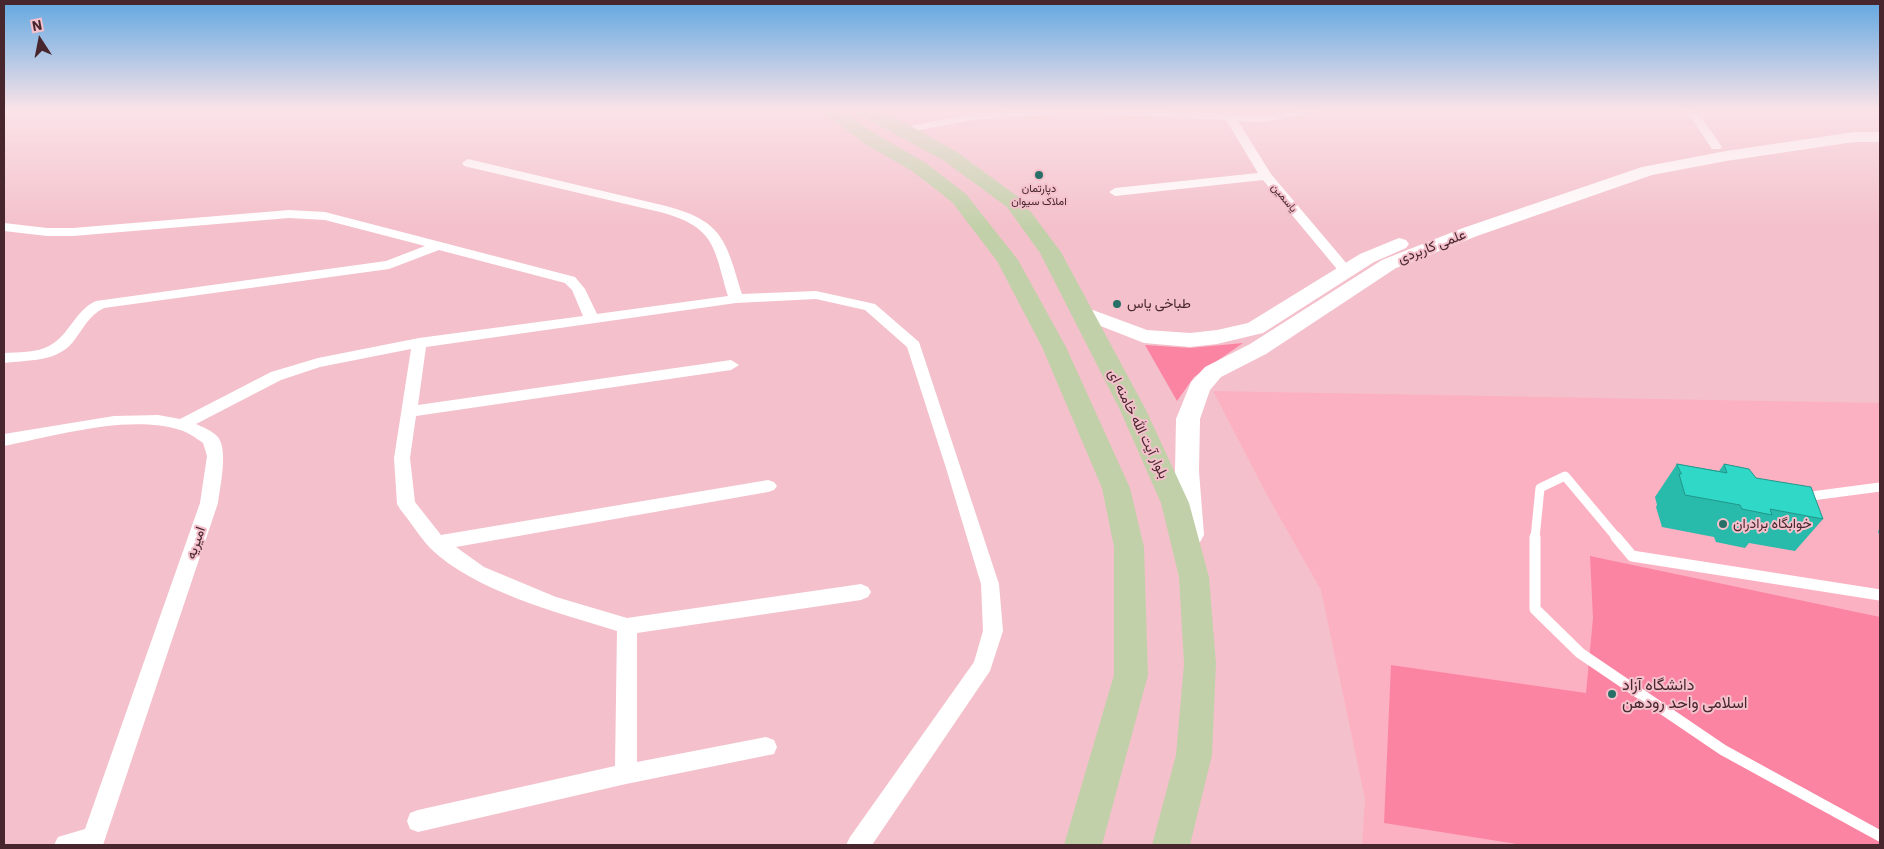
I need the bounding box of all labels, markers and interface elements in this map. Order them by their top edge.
north arrow [15,15,65,65]
text: N [30,15,44,35]
marker: دپارتمان املاک سیوان [1033,169,1045,181]
street label: یاسمین [1268,181,1300,215]
place label: دپارتمان املاک سیوان [1011,182,1067,208]
street label: علمی کاربردی [1396,226,1468,268]
place label: طباخی یاس [1127,296,1191,312]
marker: طباخی یاس [1111,298,1123,310]
street label: بلوار آیت الله خامنه ای [1104,366,1172,482]
place label: خوابگاه برادران [1733,516,1812,532]
marker: خوابگاه برادران [1717,518,1729,530]
street label: امیریه [183,525,209,561]
place label: دانشگاه آزاد اسلامی واحد رودهن [1622,675,1747,713]
marker: دانشگاه آزاد اسلامی واحد رودهن [1606,688,1618,700]

